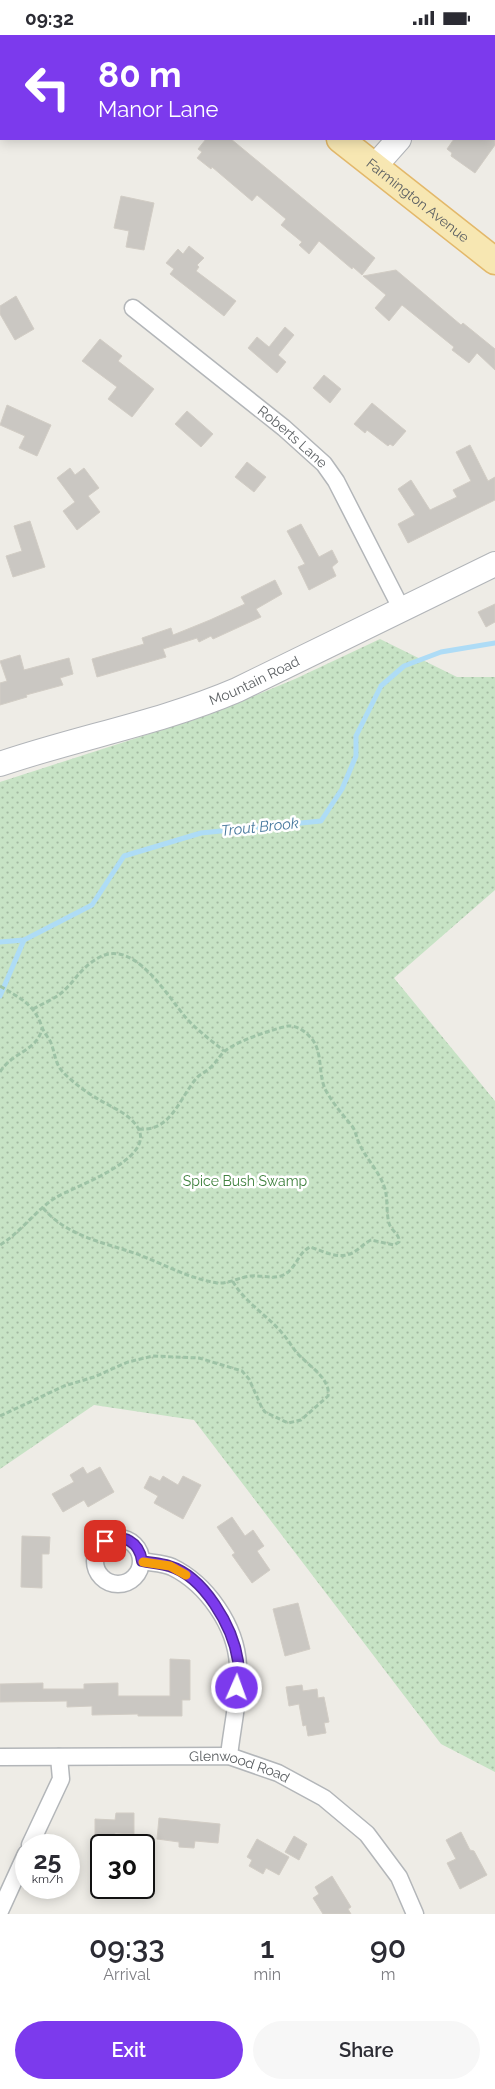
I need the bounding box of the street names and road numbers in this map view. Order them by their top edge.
street label: Farmington Avenue [363,155,472,246]
street label: Roberts Lane [255,402,330,471]
street label: Mountain Road [207,653,302,708]
street label: Glenwood Road [189,1748,292,1786]

